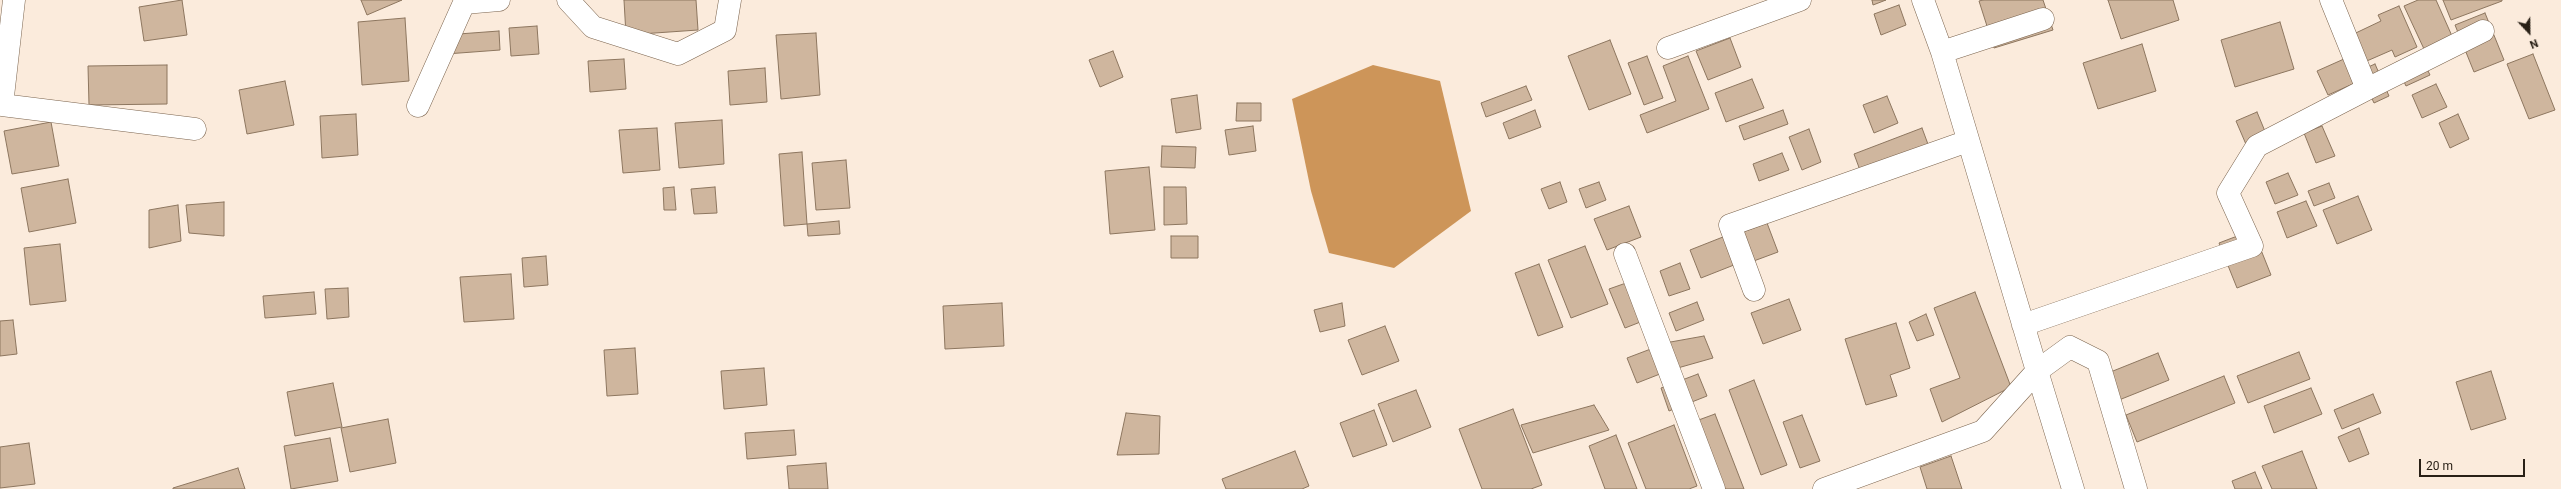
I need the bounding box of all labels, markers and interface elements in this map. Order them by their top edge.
north arrow [2509,12,2549,52]
text: N [2528,36,2540,51]
scale bar [2421,451,2527,477]
text: 20 m [2426,459,2453,473]

